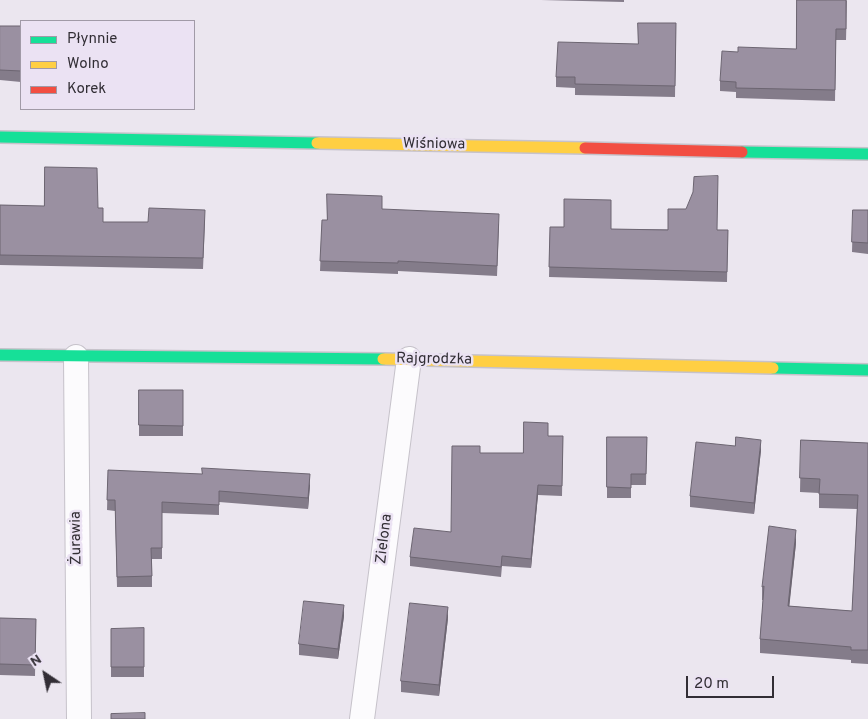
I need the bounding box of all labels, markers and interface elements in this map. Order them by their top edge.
legend [20,20,195,110]
text: Płynnie [67,30,117,49]
text: Wolno [67,55,109,74]
text: Korek [67,80,106,99]
street label: Wiśniowa [403,135,465,155]
street label: Rajgrodzka [396,350,472,370]
street label: Żurawia [68,511,86,565]
street label: Zielona [373,513,397,565]
north arrow [20,649,70,699]
text: N [27,651,45,671]
scale bar [688,666,776,698]
text: 20 m [694,675,729,694]

